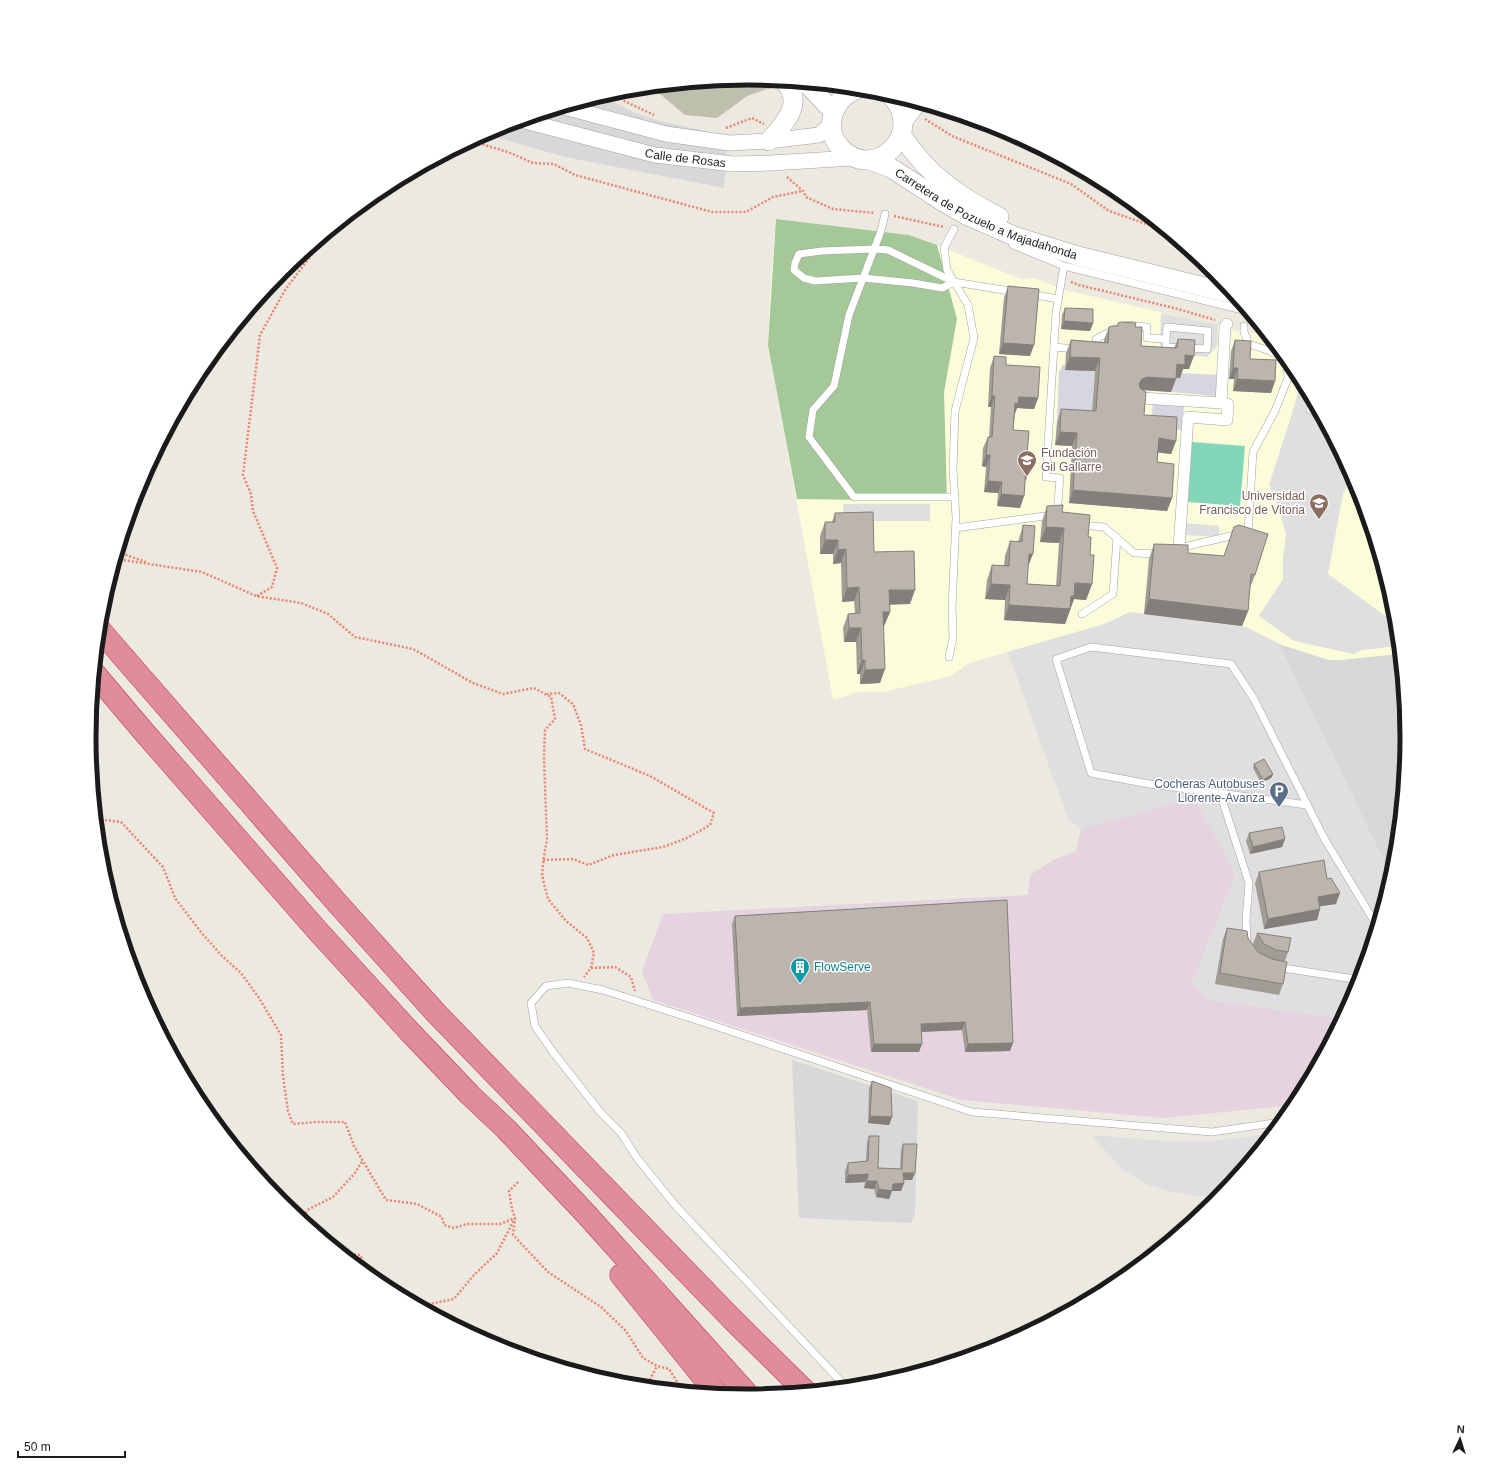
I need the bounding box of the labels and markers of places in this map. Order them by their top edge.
place label: Fundación Gil Gallarre [1041,446,1102,474]
school or university icon: Fundación Gil Gallarre [1016,449,1038,477]
place label: Universidad Francisco de Vitoria [1199,489,1305,517]
school or university icon: Universidad Francisco de Vitoria [1308,492,1330,520]
place label: Cocheras Autobuses Llorente-Avanza [1154,777,1265,805]
parking icon: Cocheras Autobuses Llorente-Avanza [1268,780,1290,808]
building icon: FlowServe [789,956,811,984]
place label: FlowServe [814,960,871,974]

